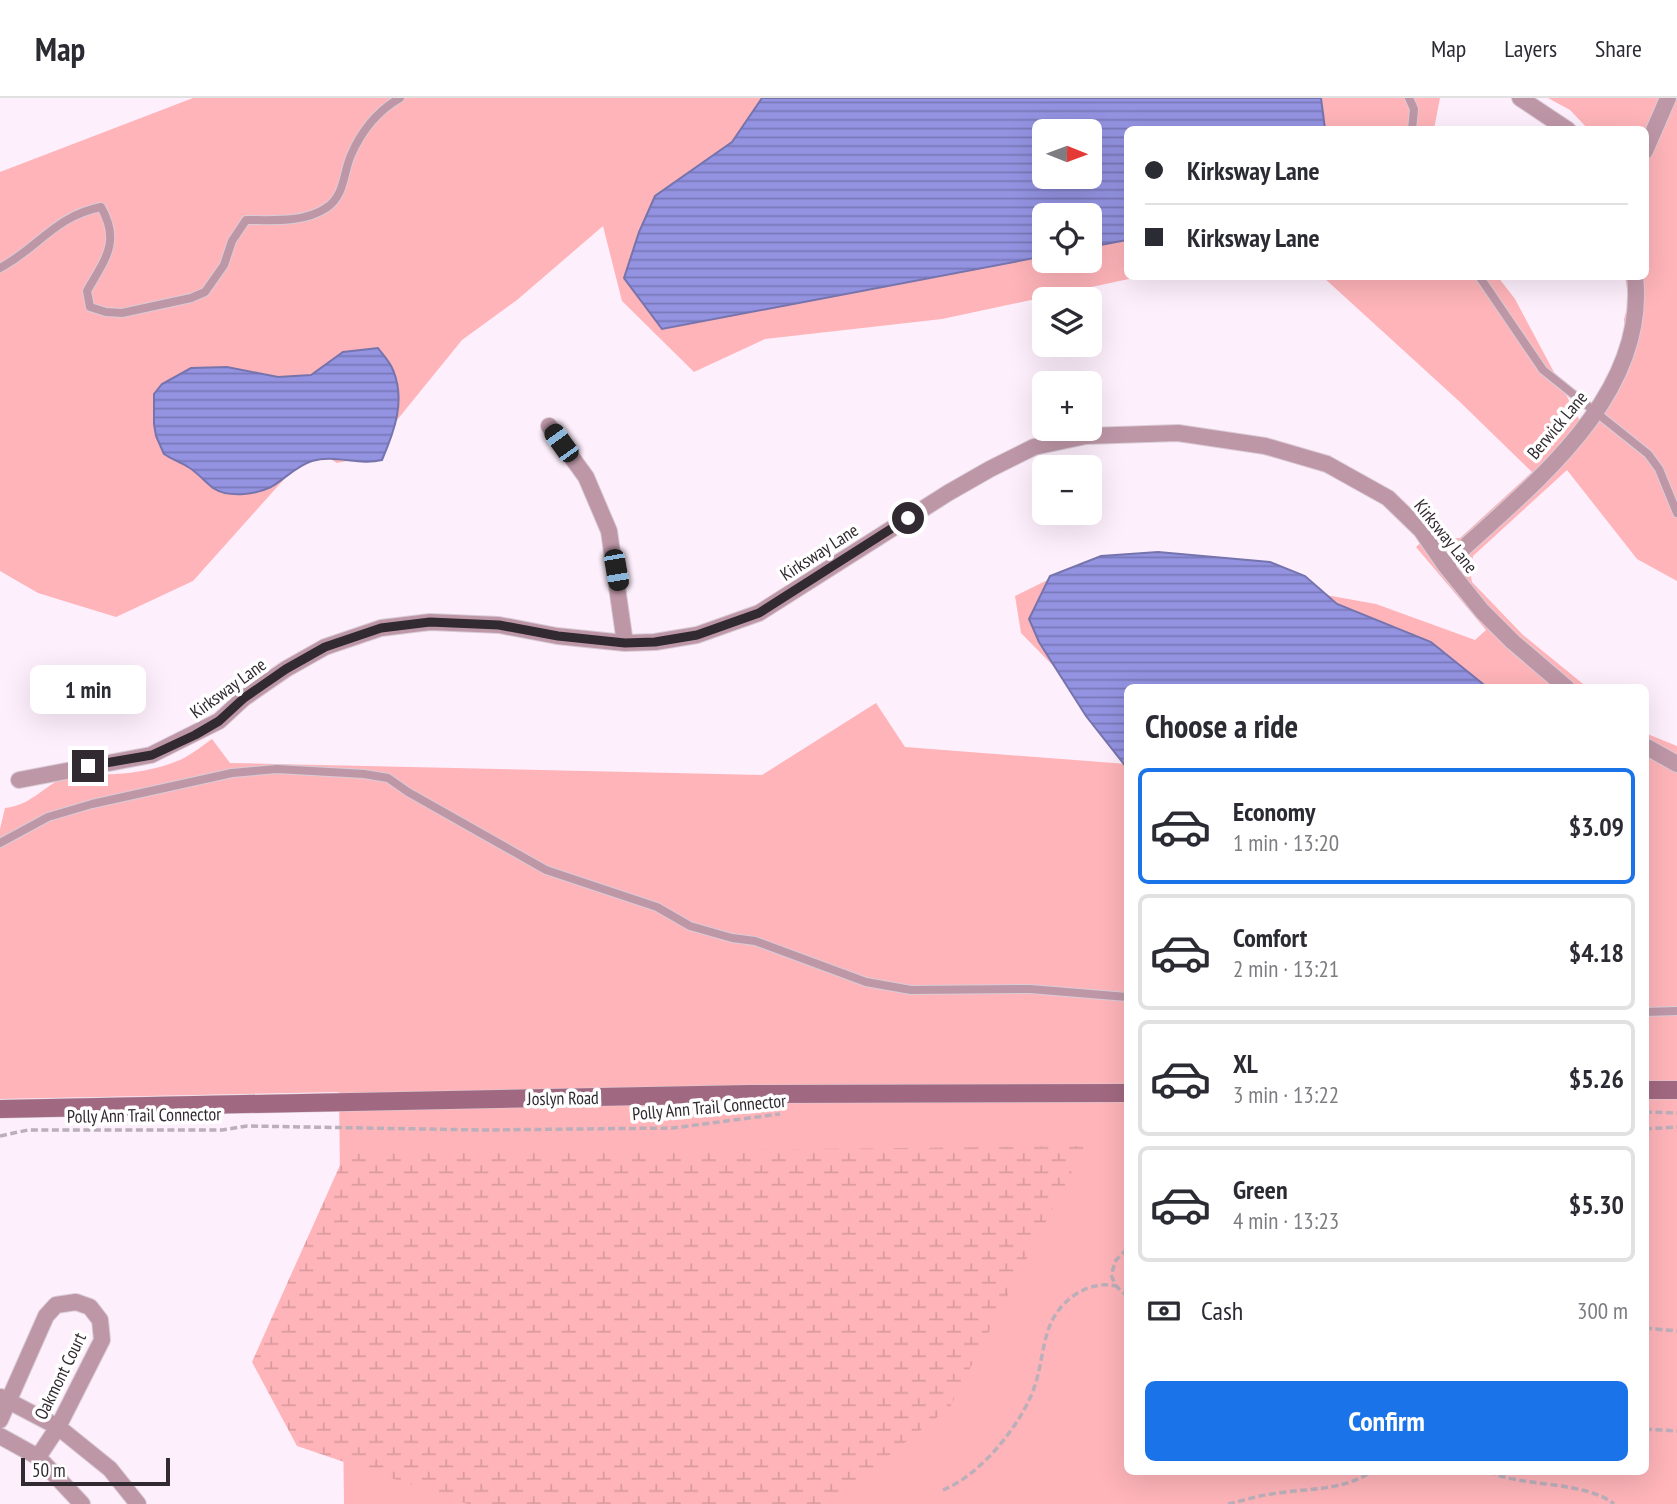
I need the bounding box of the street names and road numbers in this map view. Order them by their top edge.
street label: Berwick Lane [1522,386,1592,464]
street label: Kirksway Lane [1409,494,1483,578]
street label: Kirksway Lane [776,518,862,586]
street label: Kirksway Lane [185,653,271,723]
street label: Joslyn Road [526,1086,599,1110]
street label: Polly Ann Trail Connector [631,1089,787,1125]
street label: Polly Ann Trail Connector [67,1102,221,1128]
street label: Oakmont Court [29,1329,91,1423]

